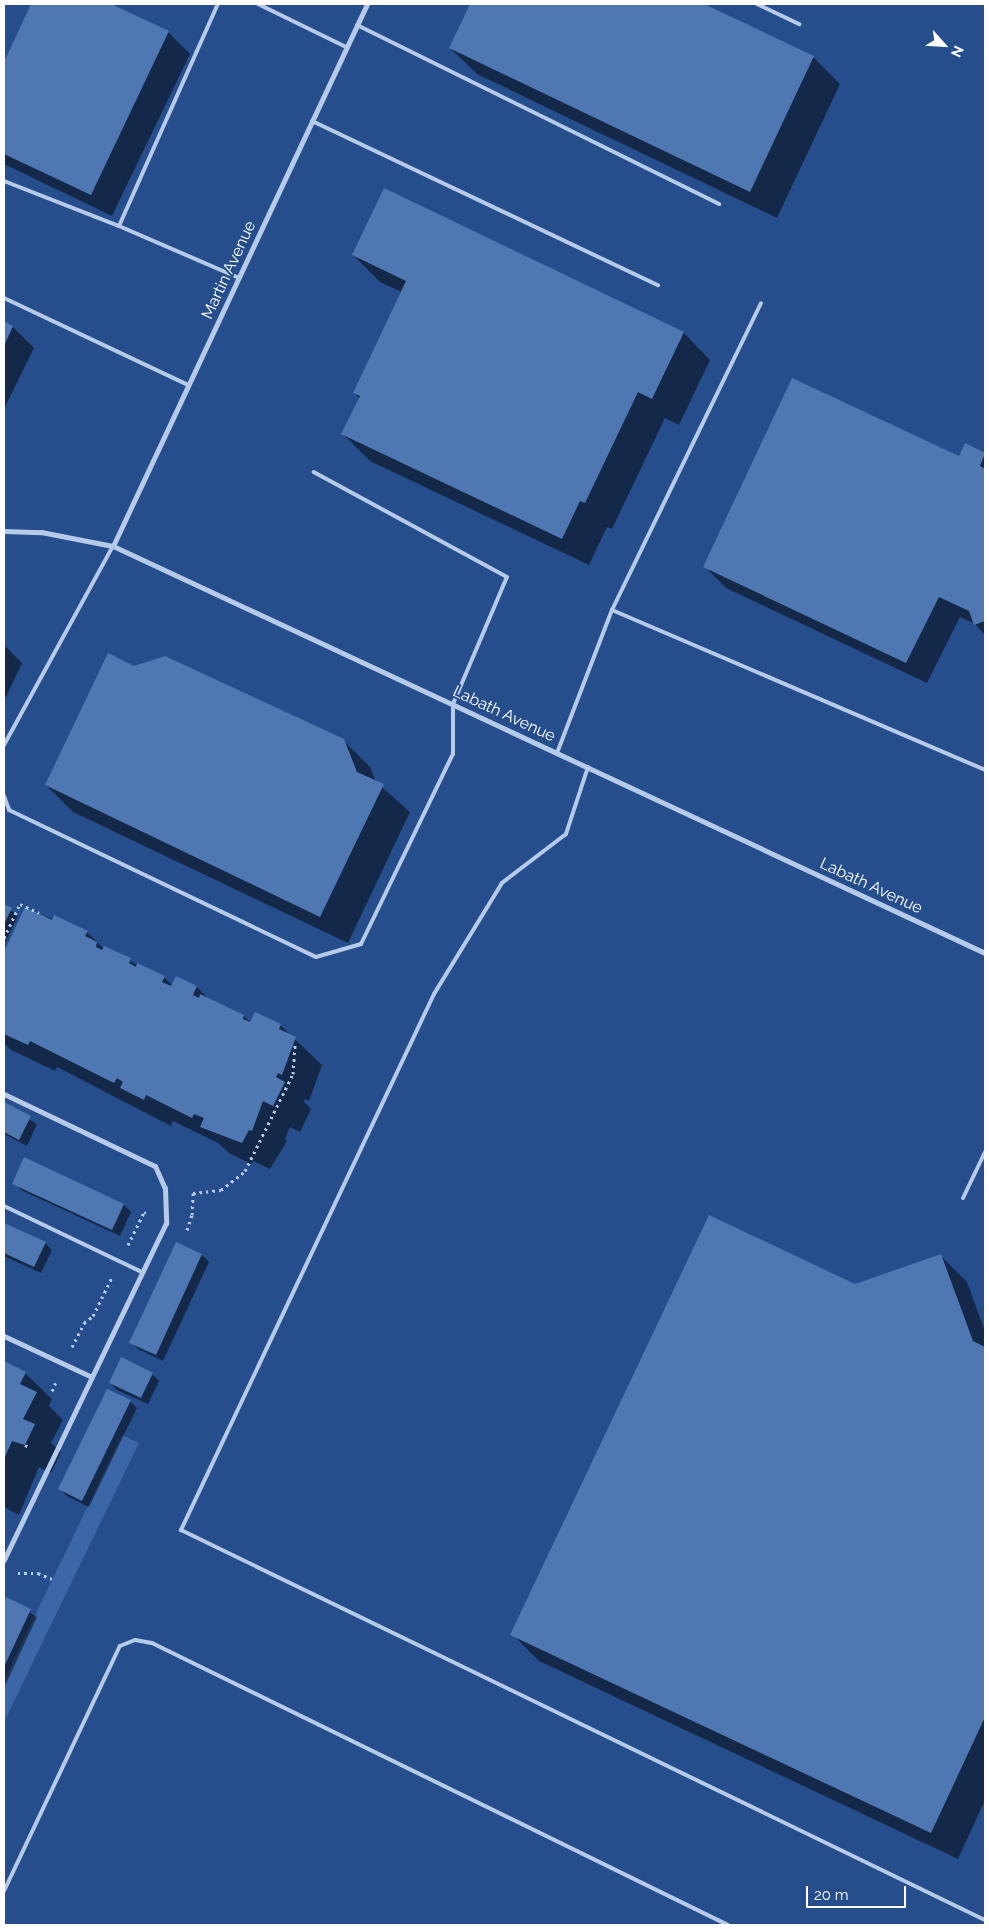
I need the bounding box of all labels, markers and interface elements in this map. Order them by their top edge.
north arrow [919,20,969,70]
text: N [948,43,967,60]
street label: Martin Avenue [198,218,260,322]
street label: Labath Avenue [449,682,559,746]
street label: Labath Avenue [816,854,926,918]
scale bar [809,1876,909,1908]
text: 20 m [814,1886,849,1904]

